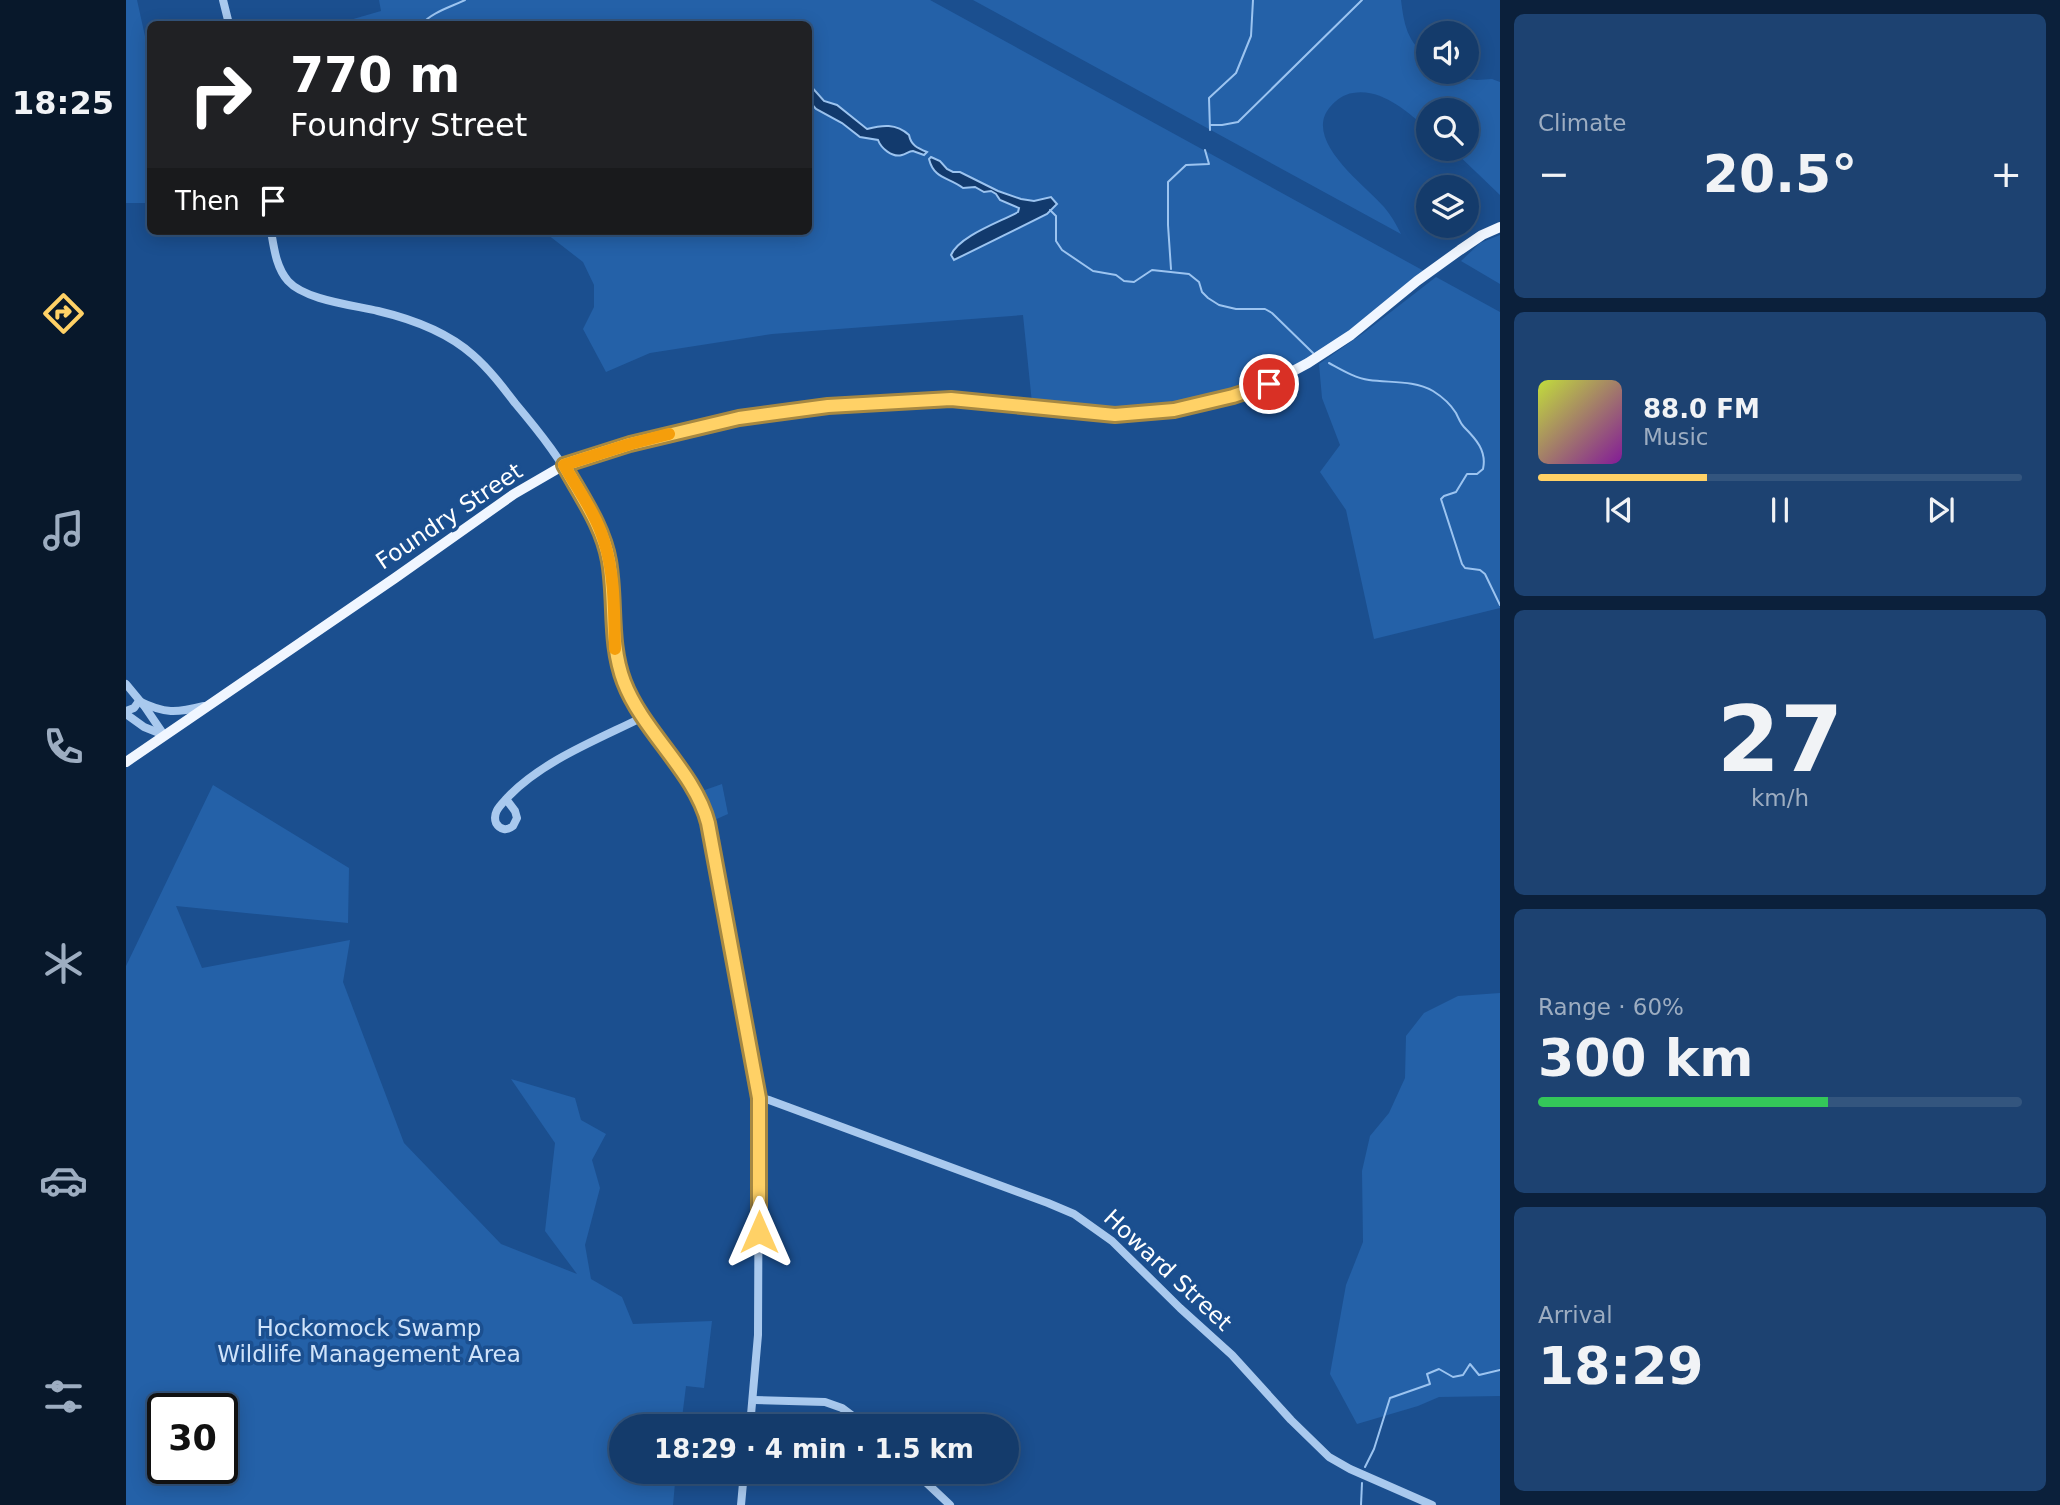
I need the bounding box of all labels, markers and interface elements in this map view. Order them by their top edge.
map controls [1416,21,1479,238]
button: sound [1416,21,1479,84]
text: 770 m [290,47,460,104]
icon: right [175,49,266,140]
text: 18:25 [12,84,114,122]
button: search [1416,98,1479,161]
text: Foundry Street [290,106,527,144]
text: Climate [1538,110,1627,136]
text: 20.5° [1703,144,1857,204]
text: − [1538,152,1570,196]
text: + [1990,152,2022,196]
button: layers [1416,175,1479,238]
icon: arrive [254,182,292,220]
text: Then [175,186,240,216]
icon: directions [39,289,88,338]
pin [1239,354,1299,414]
icon: arrive [1250,365,1288,403]
text: 88.0 FM [1643,394,1760,424]
text: Music [1643,424,1708,450]
street label: Foundry Street [371,458,527,574]
icon: previous [1600,491,1638,529]
icon: pause [1761,491,1799,529]
icon: next [1922,491,1960,529]
icon: music [39,506,88,555]
text: 27 [1717,687,1843,792]
icon: phone [39,722,88,771]
text: km/h [1751,785,1809,811]
icon: climate [39,939,88,988]
text: Range · 60% [1538,994,1684,1020]
text: 300 km [1538,1028,1753,1088]
icon: car [39,1156,88,1205]
position arrow [722,1195,796,1269]
street label: Howard Street [1099,1204,1237,1336]
text: Arrival [1538,1302,1613,1328]
park label: Hockomock Swamp Wildlife Management Area [217,1315,521,1367]
text: 18:29 [1538,1336,1704,1396]
icon: filters [39,1372,88,1421]
speed limit sign: 30 [147,1393,238,1484]
text: 18:29 · 4 min · 1.5 km [654,1434,974,1464]

